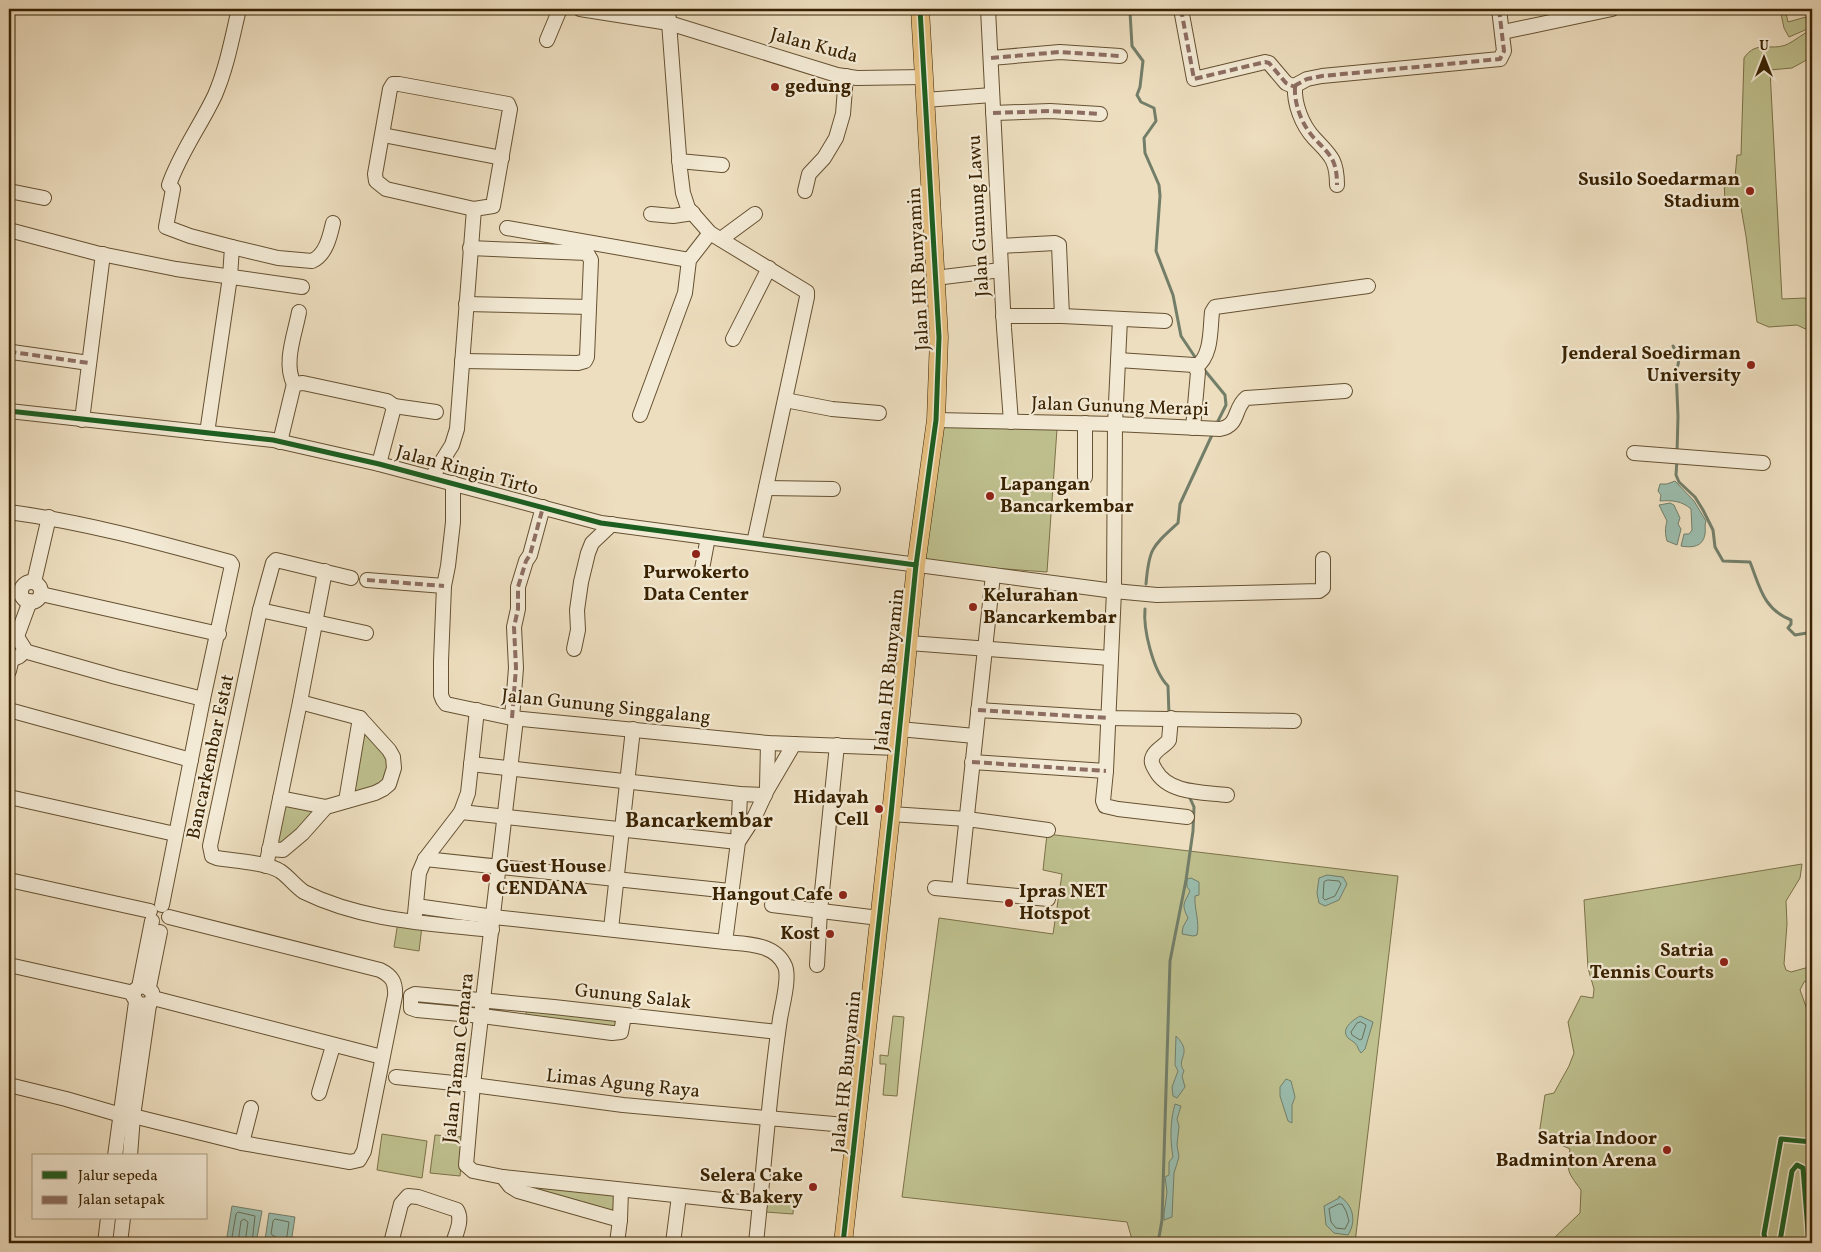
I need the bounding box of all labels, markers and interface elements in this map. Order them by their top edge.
street label: Jalan Kuda [767,22,861,70]
north arrow [1738,32,1788,82]
text: U [1759,37,1769,56]
place label: gedung [785,74,851,100]
marker: gedung [769,81,781,93]
street label: Jalan Gunung Lawu [962,134,996,298]
place label: Susilo Soedarman Stadium [1578,167,1740,215]
marker: Susilo Soedarman Stadium [1744,185,1756,197]
street label: Jalan HR Bunyamin [902,187,936,351]
place label: Jenderal Soedirman University [1561,341,1741,389]
marker: Jenderal Soedirman University [1745,359,1757,371]
street label: Jalan Gunung Merapi [1031,391,1210,423]
street label: Jalan Ringin Tirto [393,439,541,503]
place label: Lapangan Bancarkembar [1000,472,1134,520]
marker: Lapangan Bancarkembar [984,490,996,502]
marker: Purwokerto Data Center [690,548,702,560]
place label: Purwokerto Data Center [643,560,749,608]
place label: Kelurahan Bancarkembar [983,583,1117,631]
street label: Jalan HR Bunyamin [869,587,911,753]
marker: Kelurahan Bancarkembar [967,601,979,613]
street label: Bancarkembar Estat [181,672,241,842]
street label: Jalan Gunung Singgalang [500,683,712,731]
place label: Hidayah Cell [793,785,869,833]
marker: Hidayah Cell [873,803,885,815]
district label: Bancarkembar [625,807,773,836]
place label: Guest House CENDANA [496,854,606,902]
marker: Guest House CENDANA [480,872,492,884]
place label: Ipras NET Hotspot [1019,879,1108,927]
place label: Hangout Cafe [712,882,833,908]
marker: Hangout Cafe [837,889,849,901]
marker: Ipras NET Hotspot [1003,897,1015,909]
place label: Kost [780,921,820,947]
marker: Kost [824,928,836,940]
place label: Satria Tennis Courts [1590,938,1714,986]
marker: Satria Tennis Courts [1718,956,1730,968]
street label: Jalan Taman Cemara [437,971,481,1145]
street label: Gunung Salak [573,978,693,1016]
street label: Jalan HR Bunyamin [826,989,868,1155]
street label: Limas Agung Raya [545,1063,701,1105]
place label: Satria Indoor Badminton Arena [1496,1126,1657,1174]
marker: Satria Indoor Badminton Arena [1661,1144,1673,1156]
legend [32,1154,208,1220]
place label: Selera Cake & Bakery [700,1163,803,1211]
text: Jalur sepeda [78,1166,158,1187]
marker: Selera Cake & Bakery [807,1181,819,1193]
text: Jalan setapak [78,1190,165,1211]

